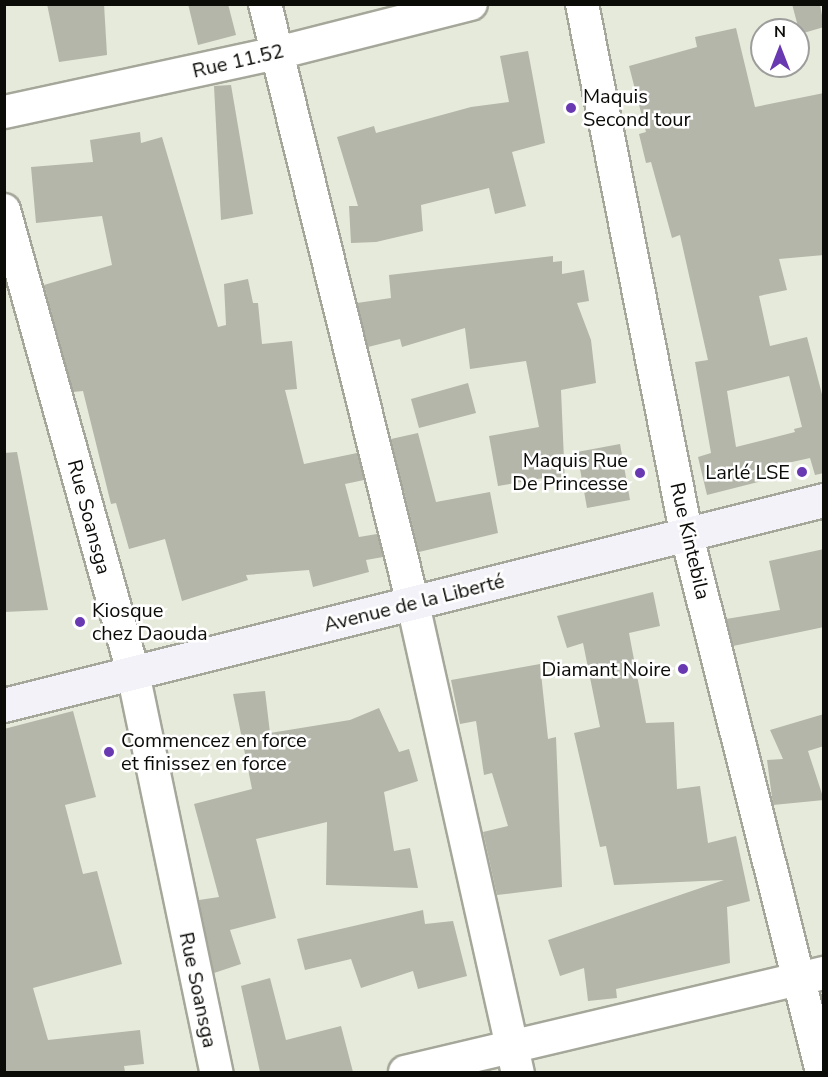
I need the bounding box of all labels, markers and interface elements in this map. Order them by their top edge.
north arrow [750,18,810,78]
text: N [774,21,786,43]
street label: Rue 11.52 [190,39,286,83]
place label: Maquis Second tour [583,84,691,131]
marker: Maquis Second tour [564,101,578,115]
place label: Maquis Rue De Princesse [512,449,628,496]
street label: Rue Soansga [62,457,116,577]
place label: Larlé LSE [705,460,790,484]
marker: Larlé LSE [795,465,809,479]
marker: Maquis Rue De Princesse [633,466,647,480]
street label: Rue Kintebila [665,480,715,602]
street label: Avenue de la Liberté [321,569,507,637]
place label: Kiosque chez Daouda [92,598,208,645]
marker: Kiosque chez Daouda [73,615,87,629]
place label: Diamant Noire [541,657,671,681]
marker: Diamant Noire [676,662,690,676]
place label: Commencez en force et finissez en force [121,728,307,775]
marker: Commencez en force et finissez en force [102,745,116,759]
street label: Rue Soansga [174,930,222,1050]

